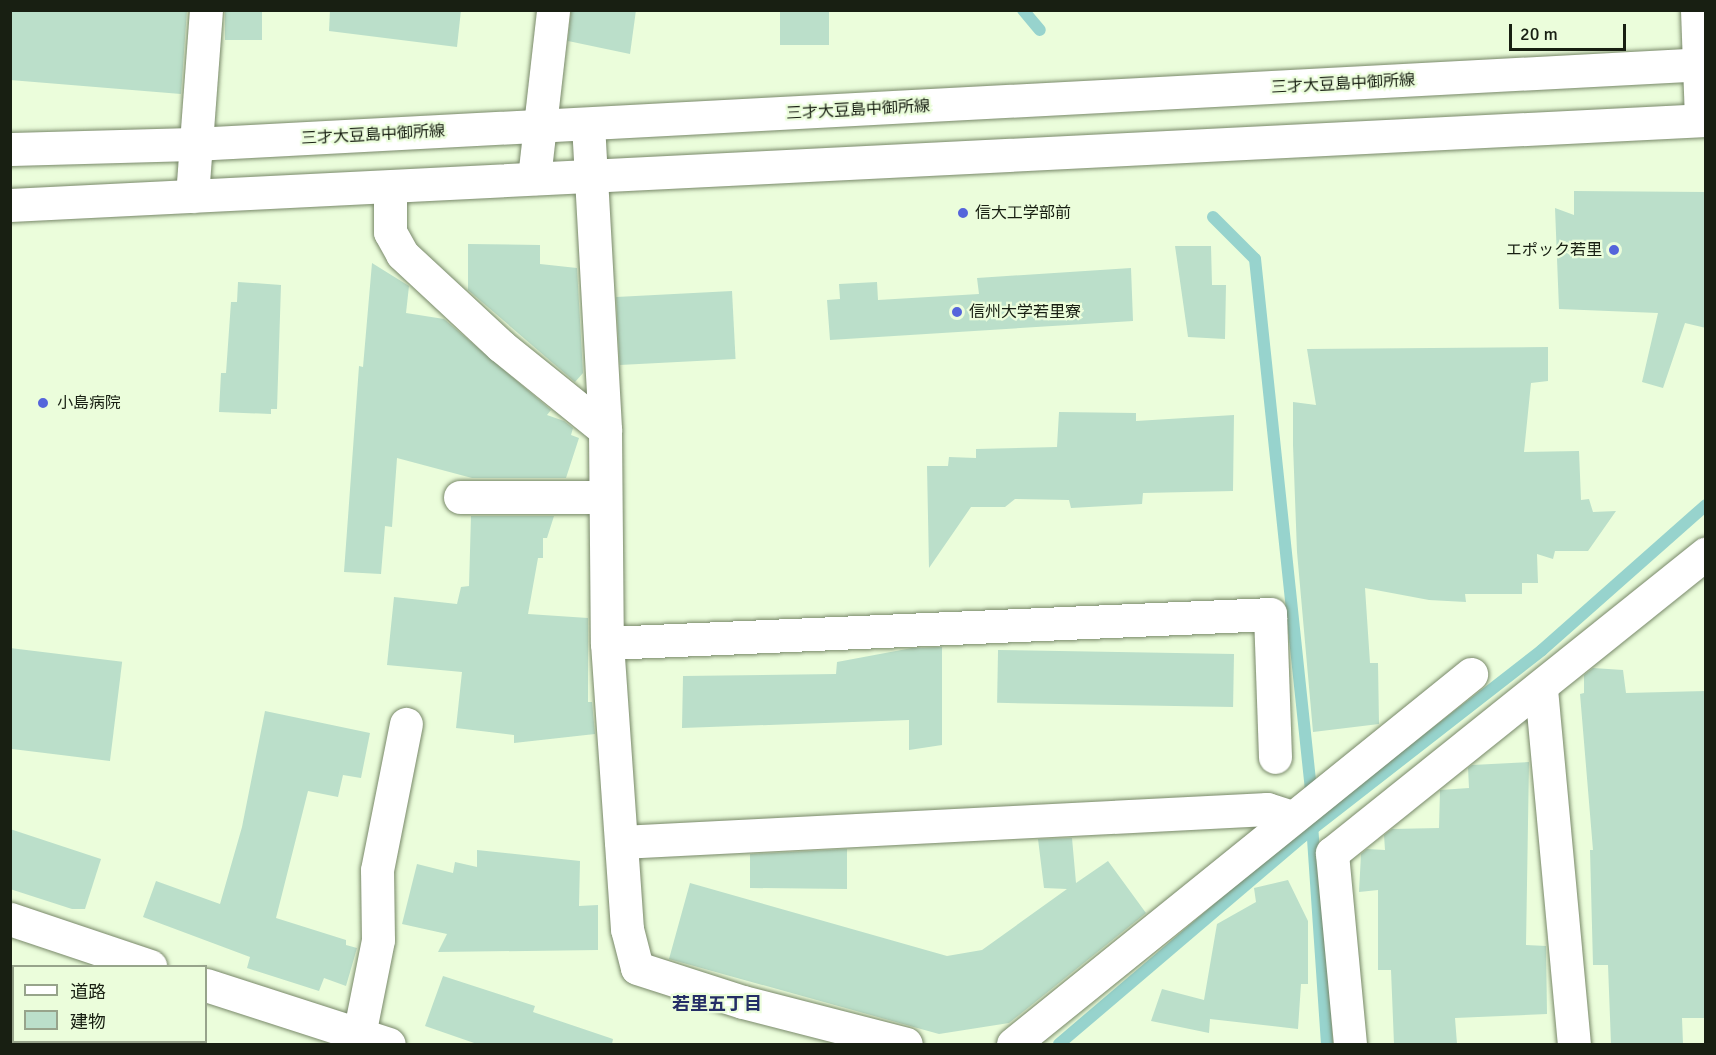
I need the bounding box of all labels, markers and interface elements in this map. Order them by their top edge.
scale bar [1512,12,1629,50]
text: 20 m [1520,23,1558,45]
street label: 三才大豆島中御所線 [1271,71,1415,97]
street label: 三才大豆島中御所線 [786,97,930,123]
street label: 三才大豆島中御所線 [301,122,445,148]
place label: 信大工学部前 [975,203,1071,223]
marker: 信大工学部前 [956,206,970,220]
place label: エポック若里 [1506,240,1602,260]
marker: エポック若里 [1607,243,1621,257]
place label: 信州大学若里寮 [969,302,1081,322]
marker: 信州大学若里寮 [950,305,964,319]
place label: 小島病院 [57,393,121,413]
marker: 小島病院 [34,394,52,412]
legend [12,965,207,1043]
text: 道路 [70,981,106,1003]
district label: 若里五丁目 [672,993,762,1015]
text: 建物 [70,1011,106,1033]

